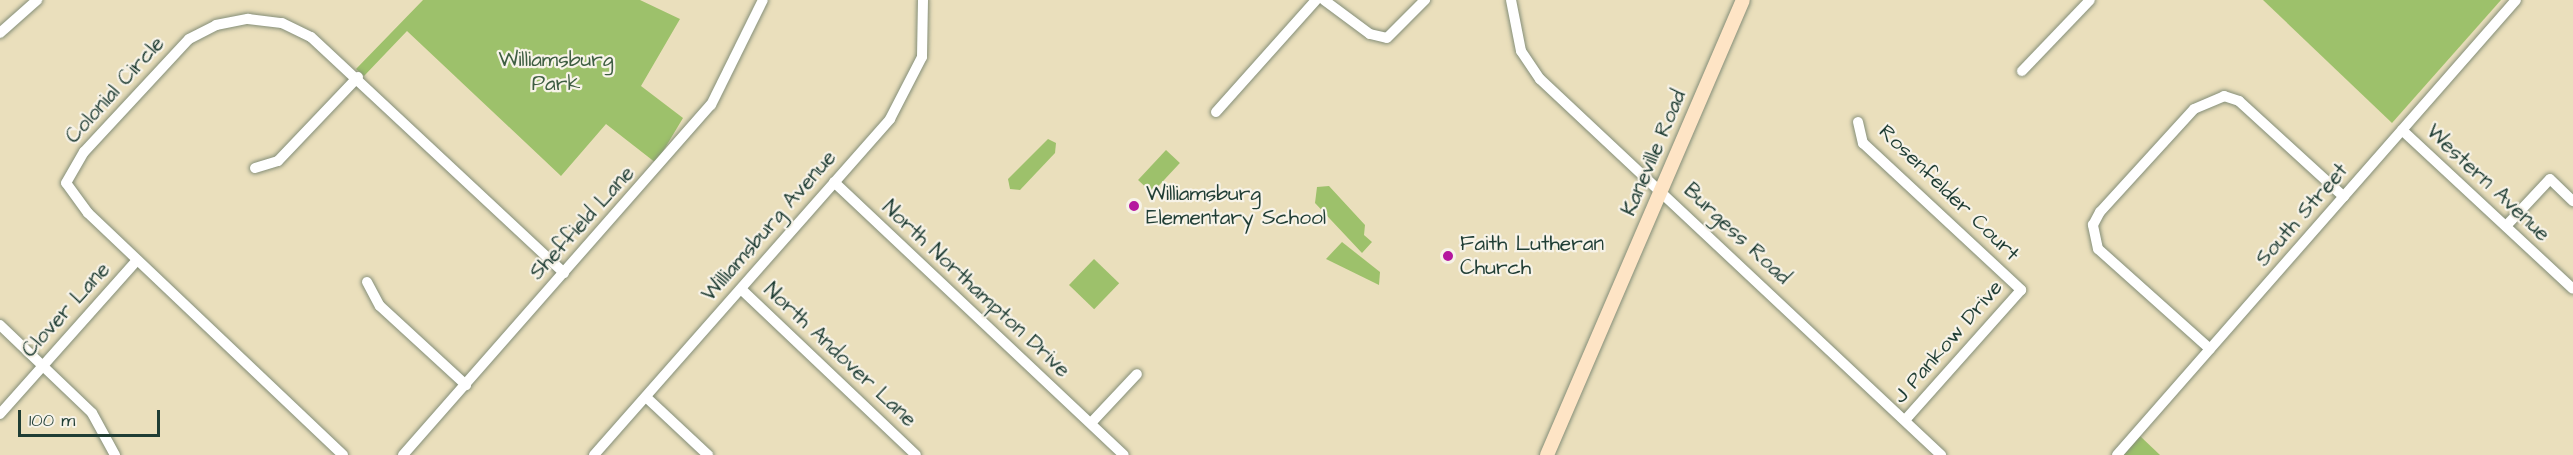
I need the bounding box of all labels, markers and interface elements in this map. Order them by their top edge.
street label: Colonial Circle [60,31,170,149]
park label: Williamsburg Park [498,47,614,97]
street label: Kaneville Road [1616,86,1692,220]
street label: Rosenfelder Court [1873,119,2025,267]
street label: Western Avenue [2421,119,2555,247]
street label: Williamsburg Avenue [697,145,841,307]
street label: South Street [2250,158,2354,272]
street label: Sheffield Lane [524,161,640,285]
street label: Burgess Road [1678,178,1796,290]
place label: Williamsburg Elementary School [1146,181,1326,231]
street label: North Northampton Drive [877,195,1075,383]
marker: Williamsburg Elementary School [1127,199,1141,213]
place label: Faith Lutheran Church [1460,231,1604,281]
marker: Faith Lutheran Church [1441,249,1455,263]
street label: Clover Lane [17,257,115,363]
street label: J Pankow Drive [1888,275,2008,409]
street label: North Andover Lane [758,278,922,432]
scale bar [21,398,164,436]
text: 100 m [29,408,75,433]

